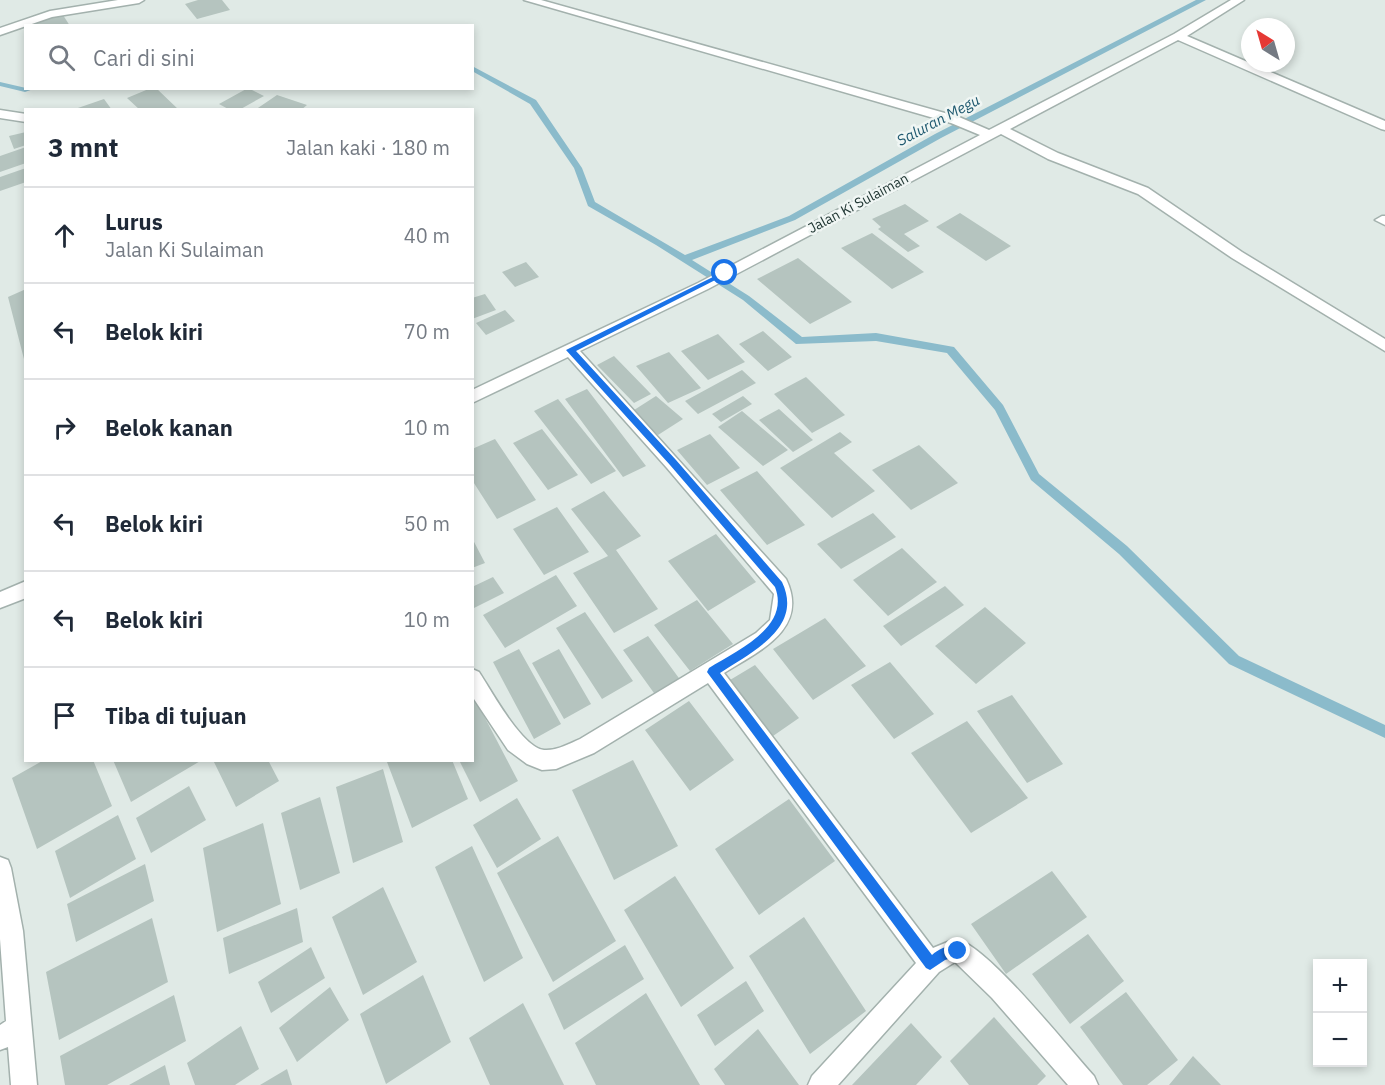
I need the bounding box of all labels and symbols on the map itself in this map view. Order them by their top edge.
north arrow [1241,18,1295,72]
water label: Saluran Megu [893,90,983,150]
street label: Jalan Ki Sulaiman [805,169,911,237]
route start [711,259,737,285]
route end [944,937,970,963]

